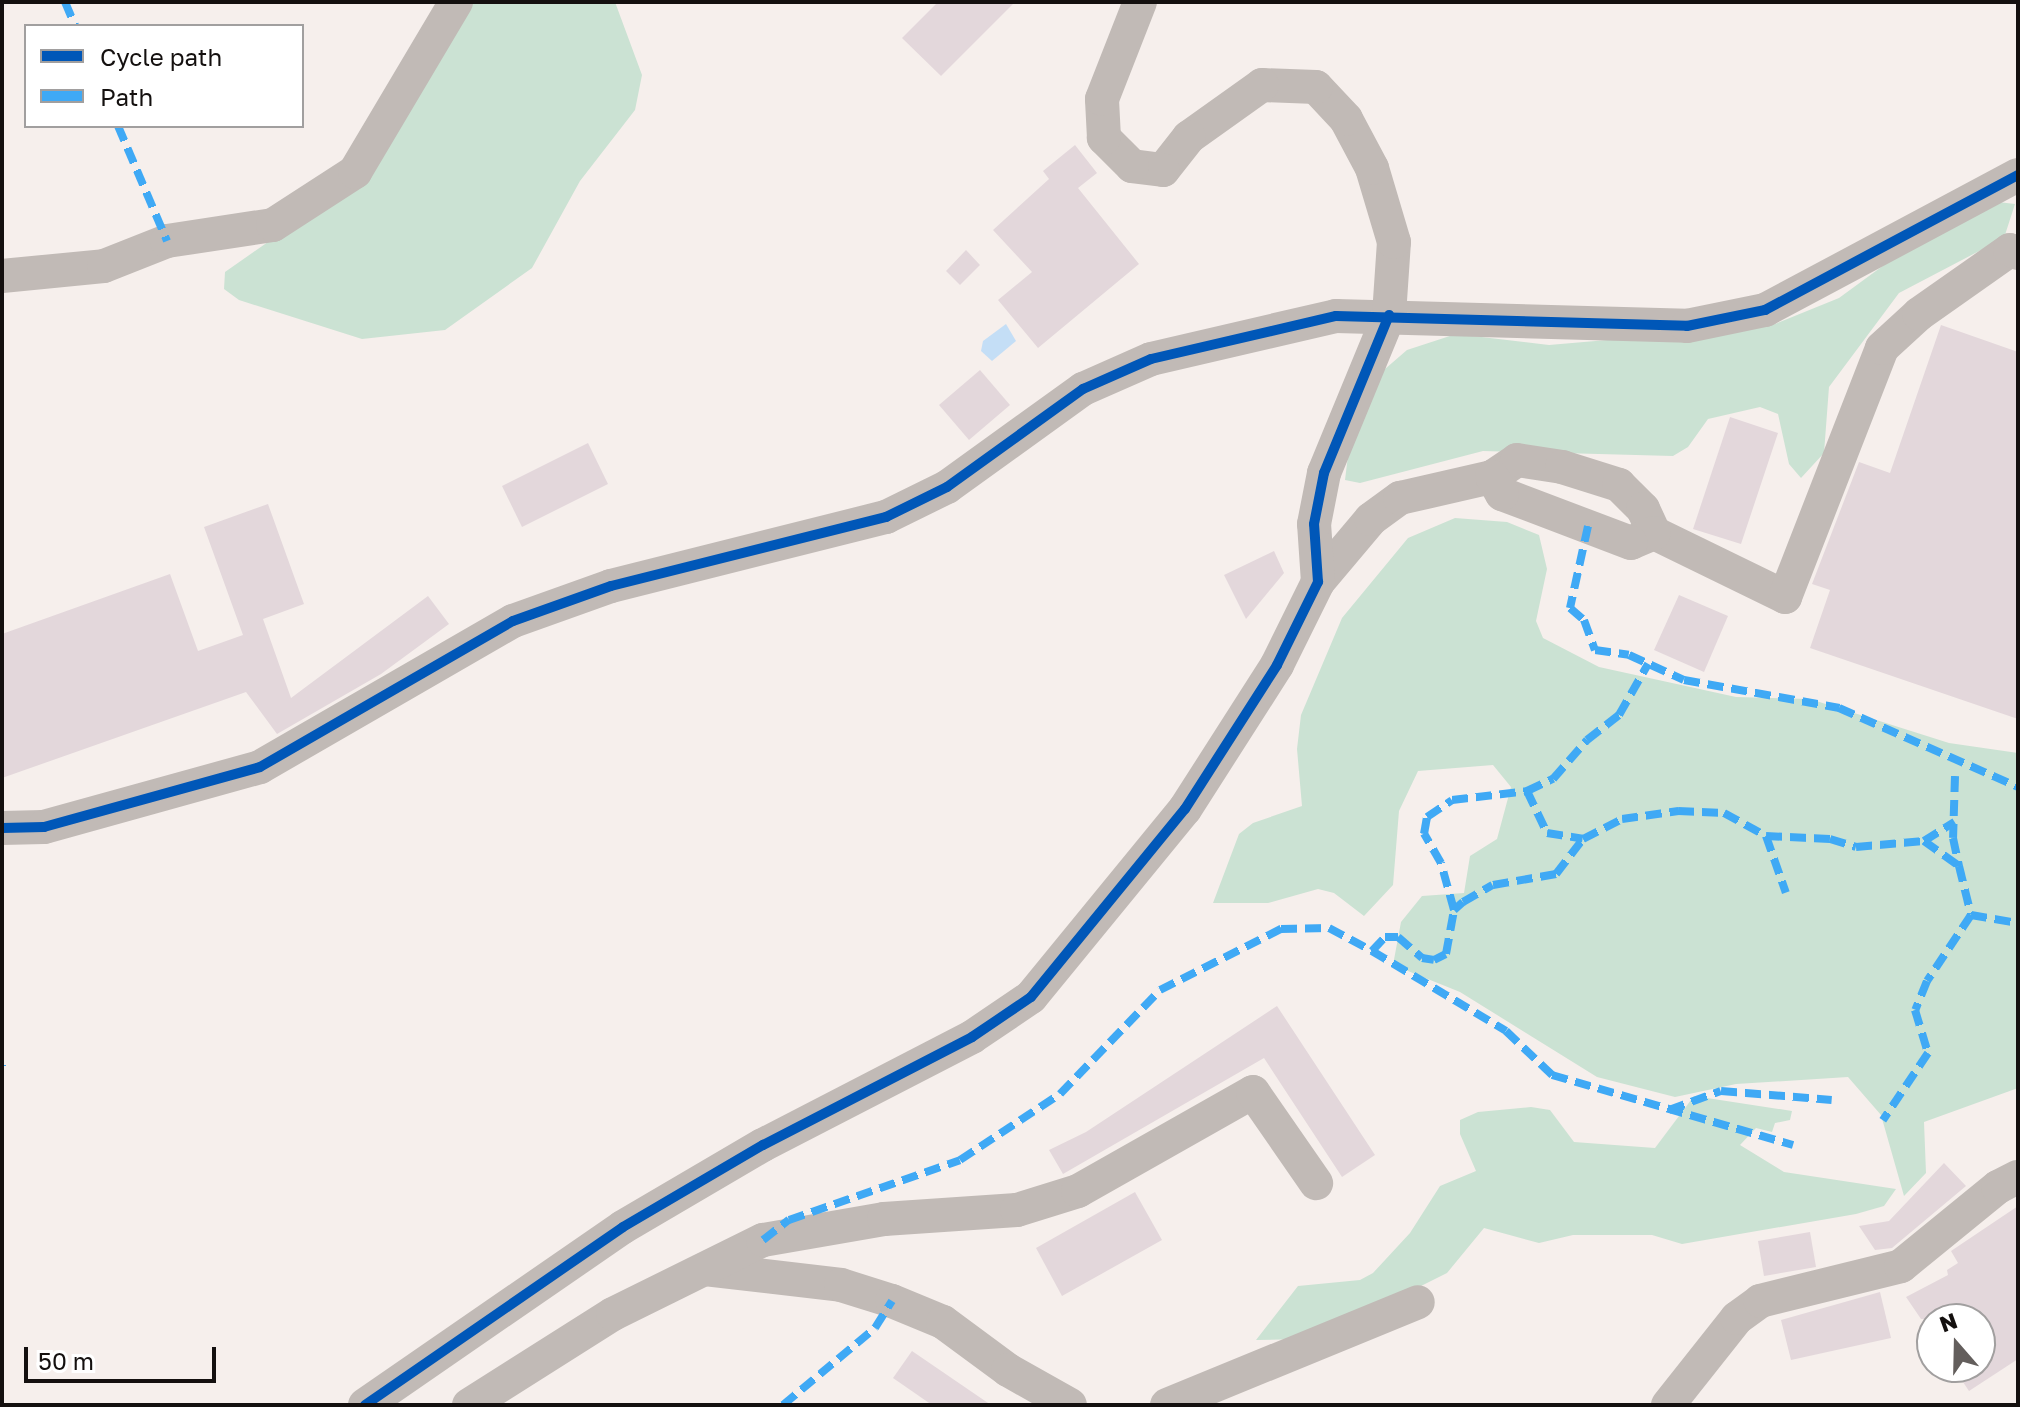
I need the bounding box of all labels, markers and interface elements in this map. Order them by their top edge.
legend [24,24,304,128]
text: Cycle path [100,42,222,71]
text: Path [100,82,153,111]
north arrow [1916,1303,1996,1383]
text: N [1936,1306,1961,1337]
scale bar [28,1331,220,1381]
text: 50 m [38,1346,94,1375]

